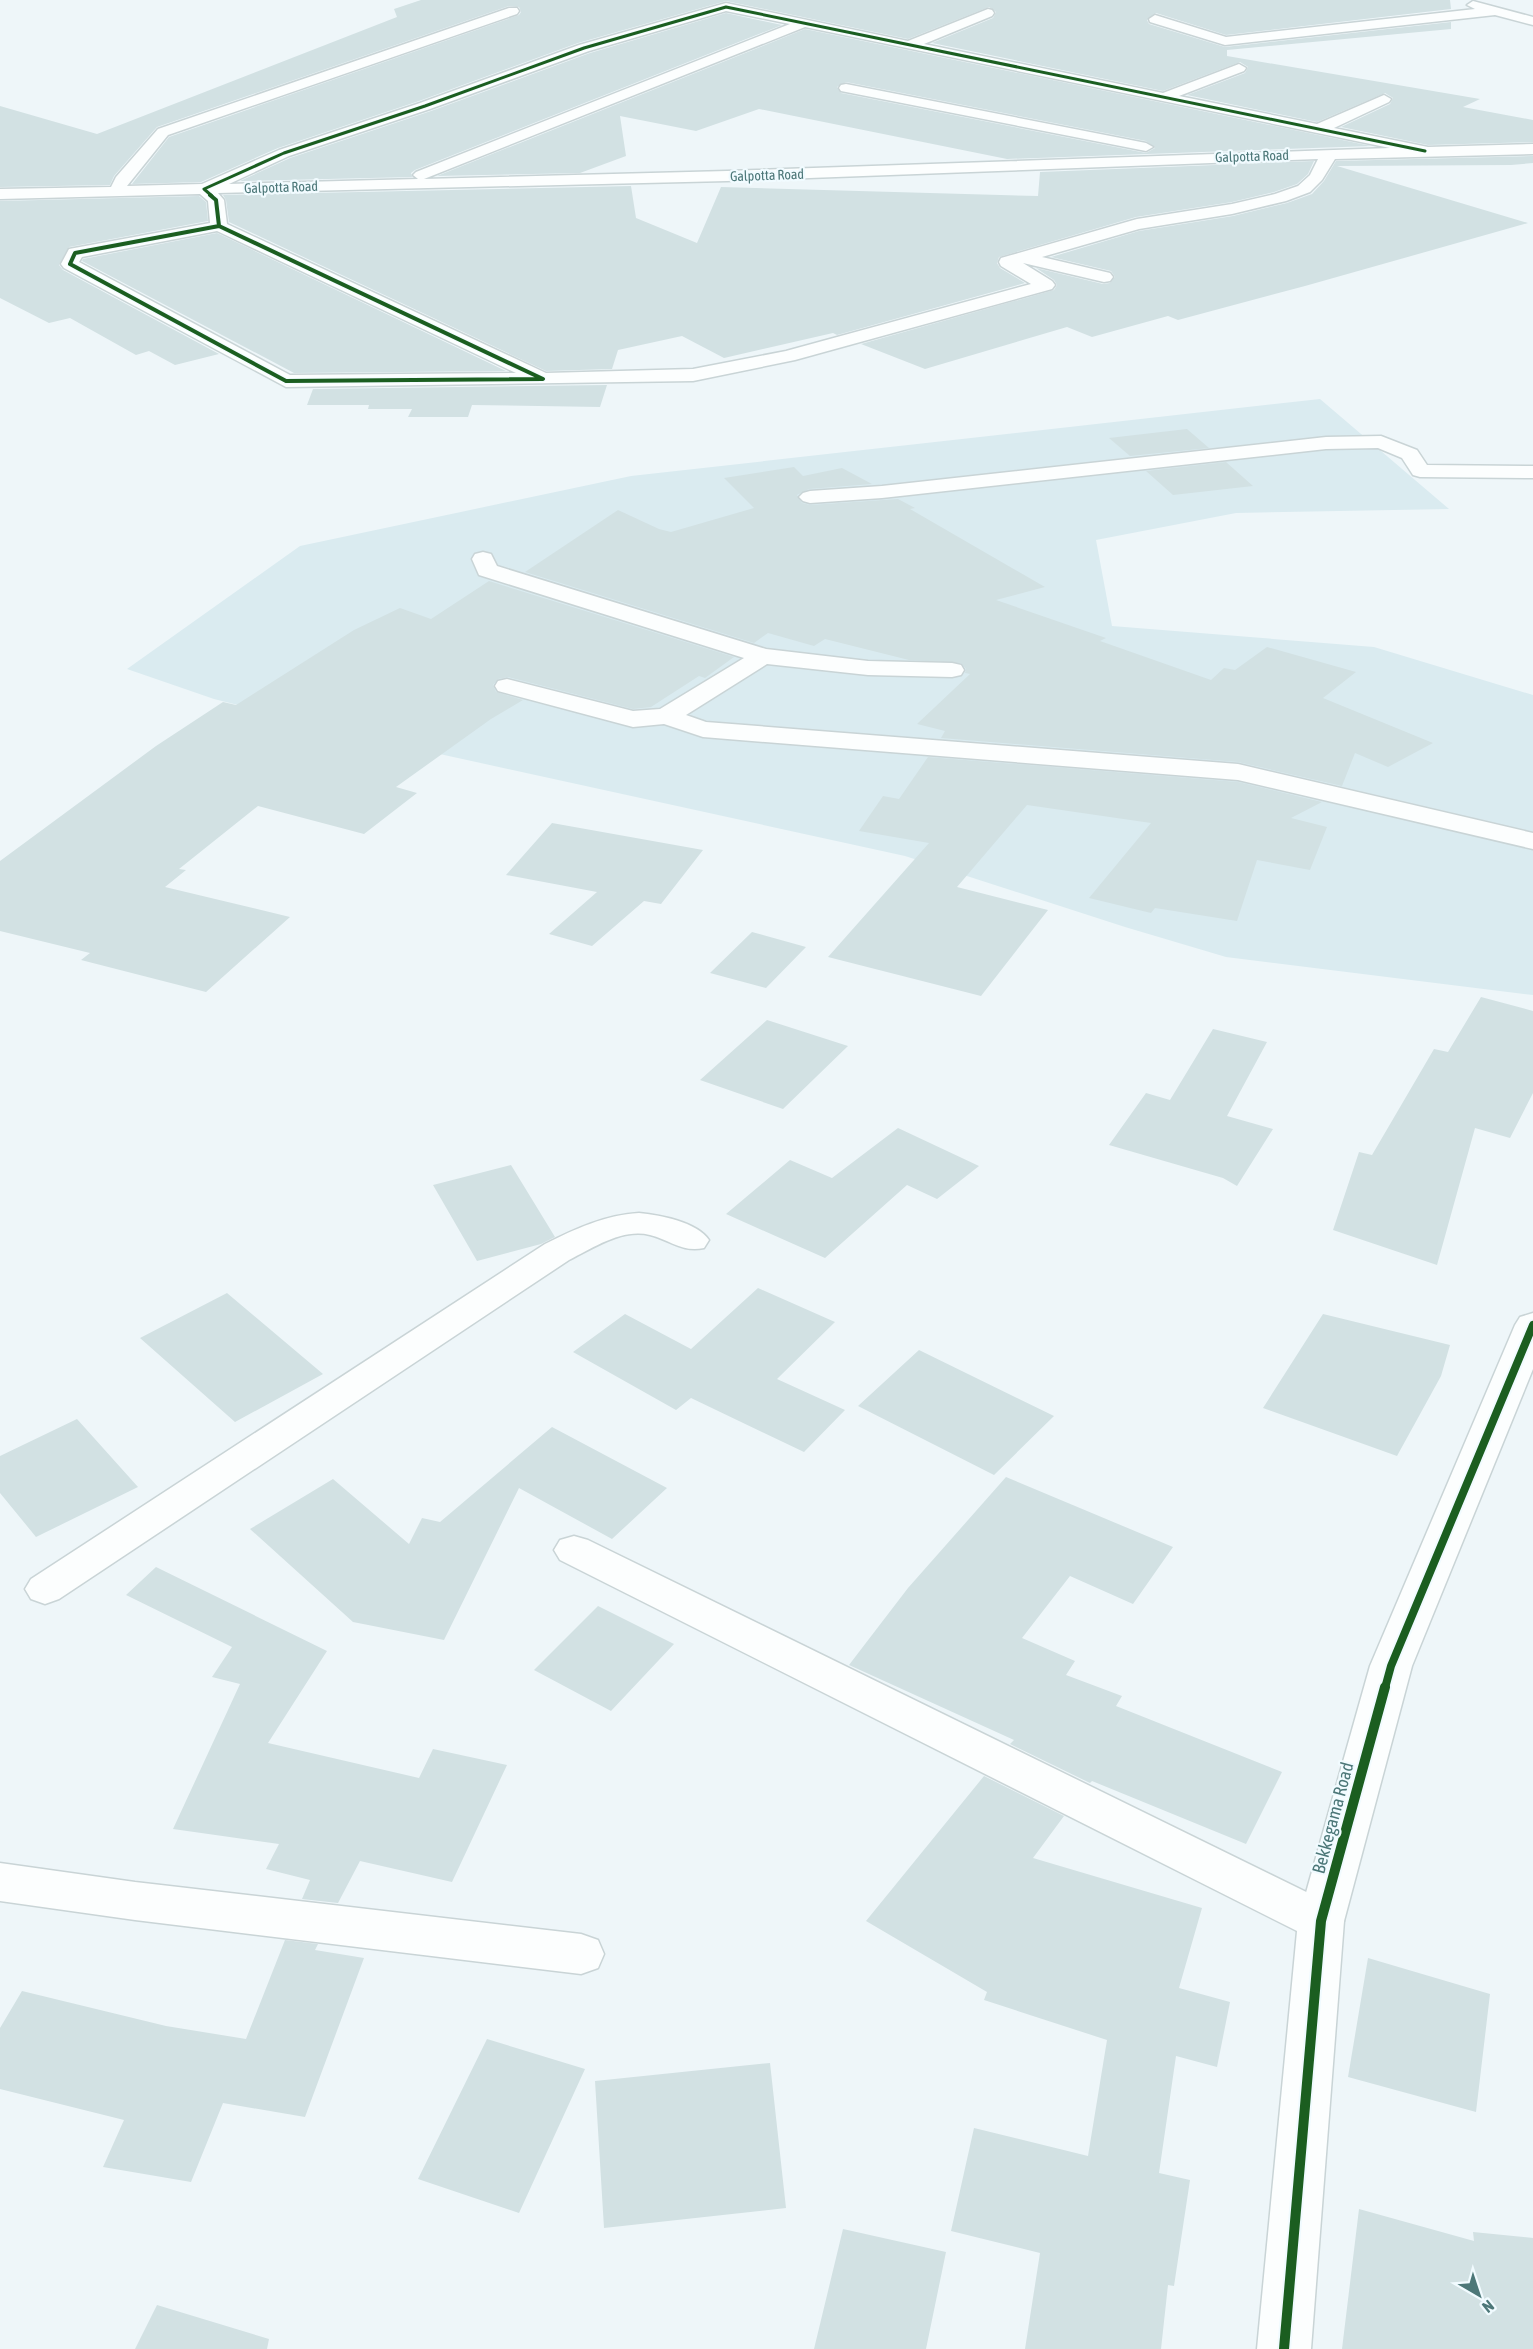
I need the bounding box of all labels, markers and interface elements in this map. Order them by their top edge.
street label: Galpotta Road [1215,147,1289,165]
street label: Galpotta Road [730,166,804,184]
street label: Galpotta Road [244,178,318,196]
street label: Bekkegama Road [1308,1760,1357,1876]
north arrow [1449,2265,1509,2325]
text: N [1479,2297,1498,2317]

